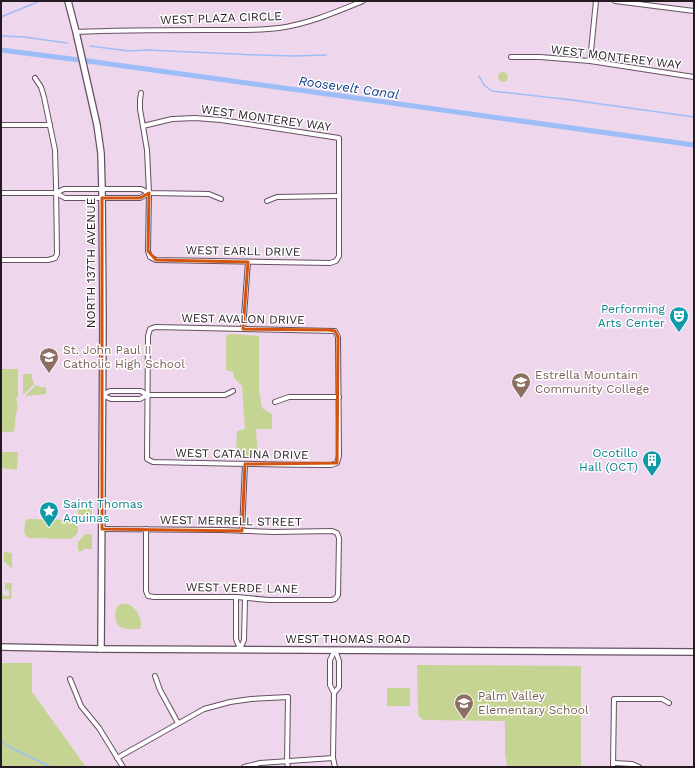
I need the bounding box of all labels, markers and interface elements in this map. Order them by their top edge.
street label: WEST PLAZA CIRCLE [160,9,282,27]
street label: WEST MONTEREY WAY [550,42,682,72]
water label: Roosevelt Canal [298,73,400,102]
street label: WEST MONTEREY WAY [200,102,332,134]
street label: NORTH 137TH AVENUE [84,197,98,328]
street label: WEST EARLL DRIVE [185,243,301,259]
place label: Performing Arts Center [598,302,666,330]
theatre icon: Performing Arts Center [668,305,690,333]
street label: WEST AVALON DRIVE [181,311,305,327]
place label: St. John Paul II Catholic High School [63,343,185,371]
school or university icon: St. John Paul II Catholic High School [38,346,60,374]
place label: Estrella Mountain Community College [535,368,649,396]
school or university icon: Estrella Mountain Community College [510,371,532,399]
street label: WEST CATALINA DRIVE [175,446,309,462]
place label: Ocotillo Hall (OCT) [579,446,638,474]
building icon: Ocotillo Hall (OCT) [641,449,663,477]
place label: Saint Thomas Aquinas [63,497,143,525]
place icon: Saint Thomas Aquinas [38,500,60,528]
street label: WEST MERRELL STREET [160,513,302,529]
street label: WEST VERDE LANE [186,580,299,596]
street label: WEST THOMAS ROAD [285,632,411,646]
place label: Palm Valley Elementary School [478,689,589,717]
school or university icon: Palm Valley Elementary School [453,692,475,720]

